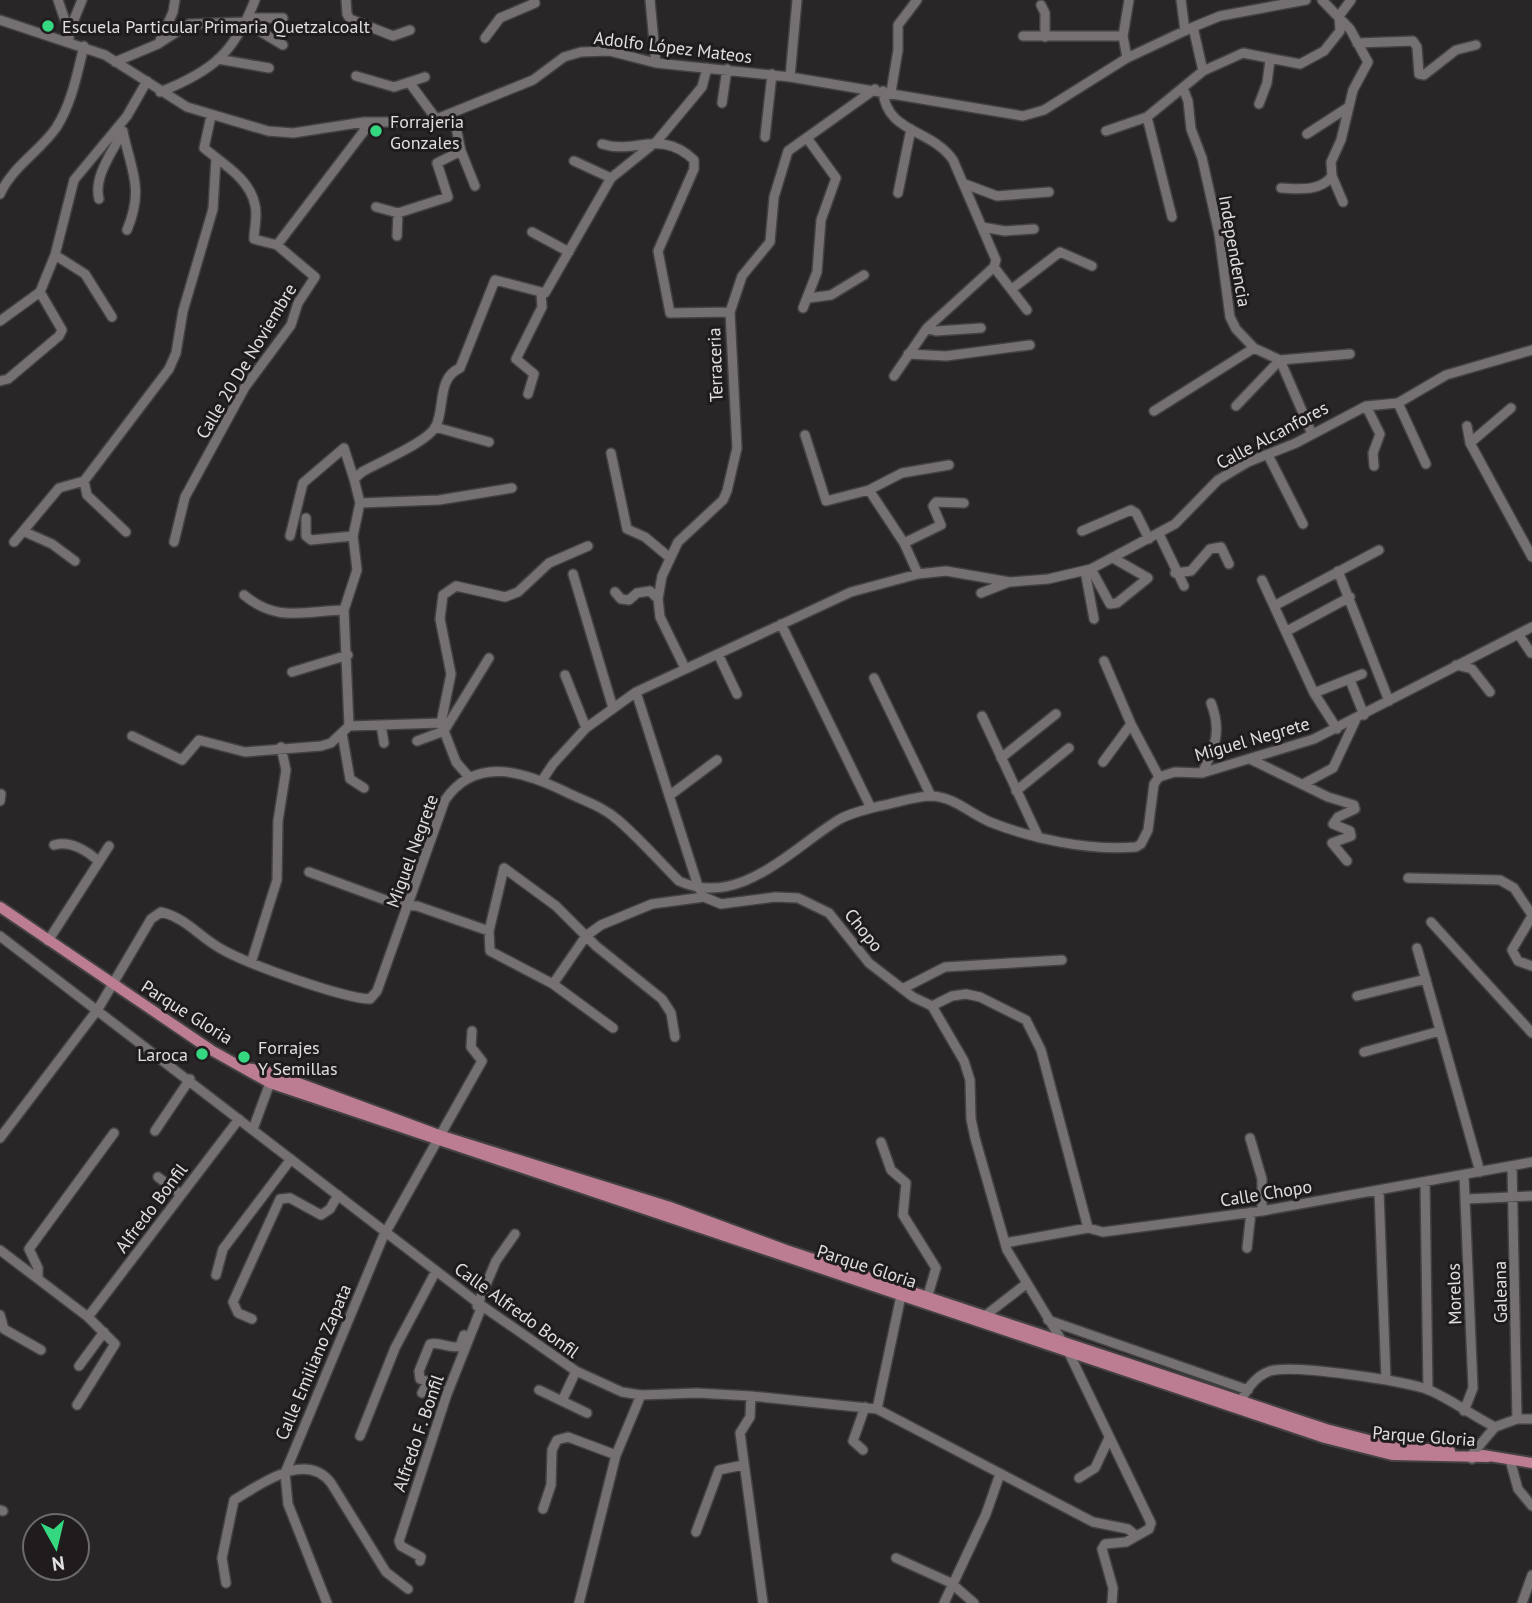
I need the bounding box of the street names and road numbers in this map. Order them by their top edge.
street label: Adolfo López Mateos [593,26,753,68]
street label: Independencia [1214,193,1256,309]
street label: Calle 20 De Noviembre [190,279,302,443]
street label: Terraceria [702,327,728,403]
street label: Calle Alcanfores [1212,396,1332,474]
street label: Miguel Negrete [1192,712,1312,766]
street label: Miguel Negrete [381,791,443,911]
street label: Chopo [840,904,888,956]
street label: Parque Gloria [137,975,237,1049]
street label: Alfredo Bonfil [110,1158,192,1257]
street label: Calle Chopo [1219,1174,1313,1212]
street label: Parque Gloria [814,1239,920,1293]
street label: Calle Alfredo Bonfil [450,1257,585,1363]
street label: Galeana [1488,1261,1512,1323]
street label: Morelos [1441,1263,1467,1325]
street label: Calle Emiliano Zapata [270,1280,356,1444]
street label: Alfredo F. Bonfil [387,1371,449,1495]
street label: Parque Gloria [1372,1421,1476,1451]

